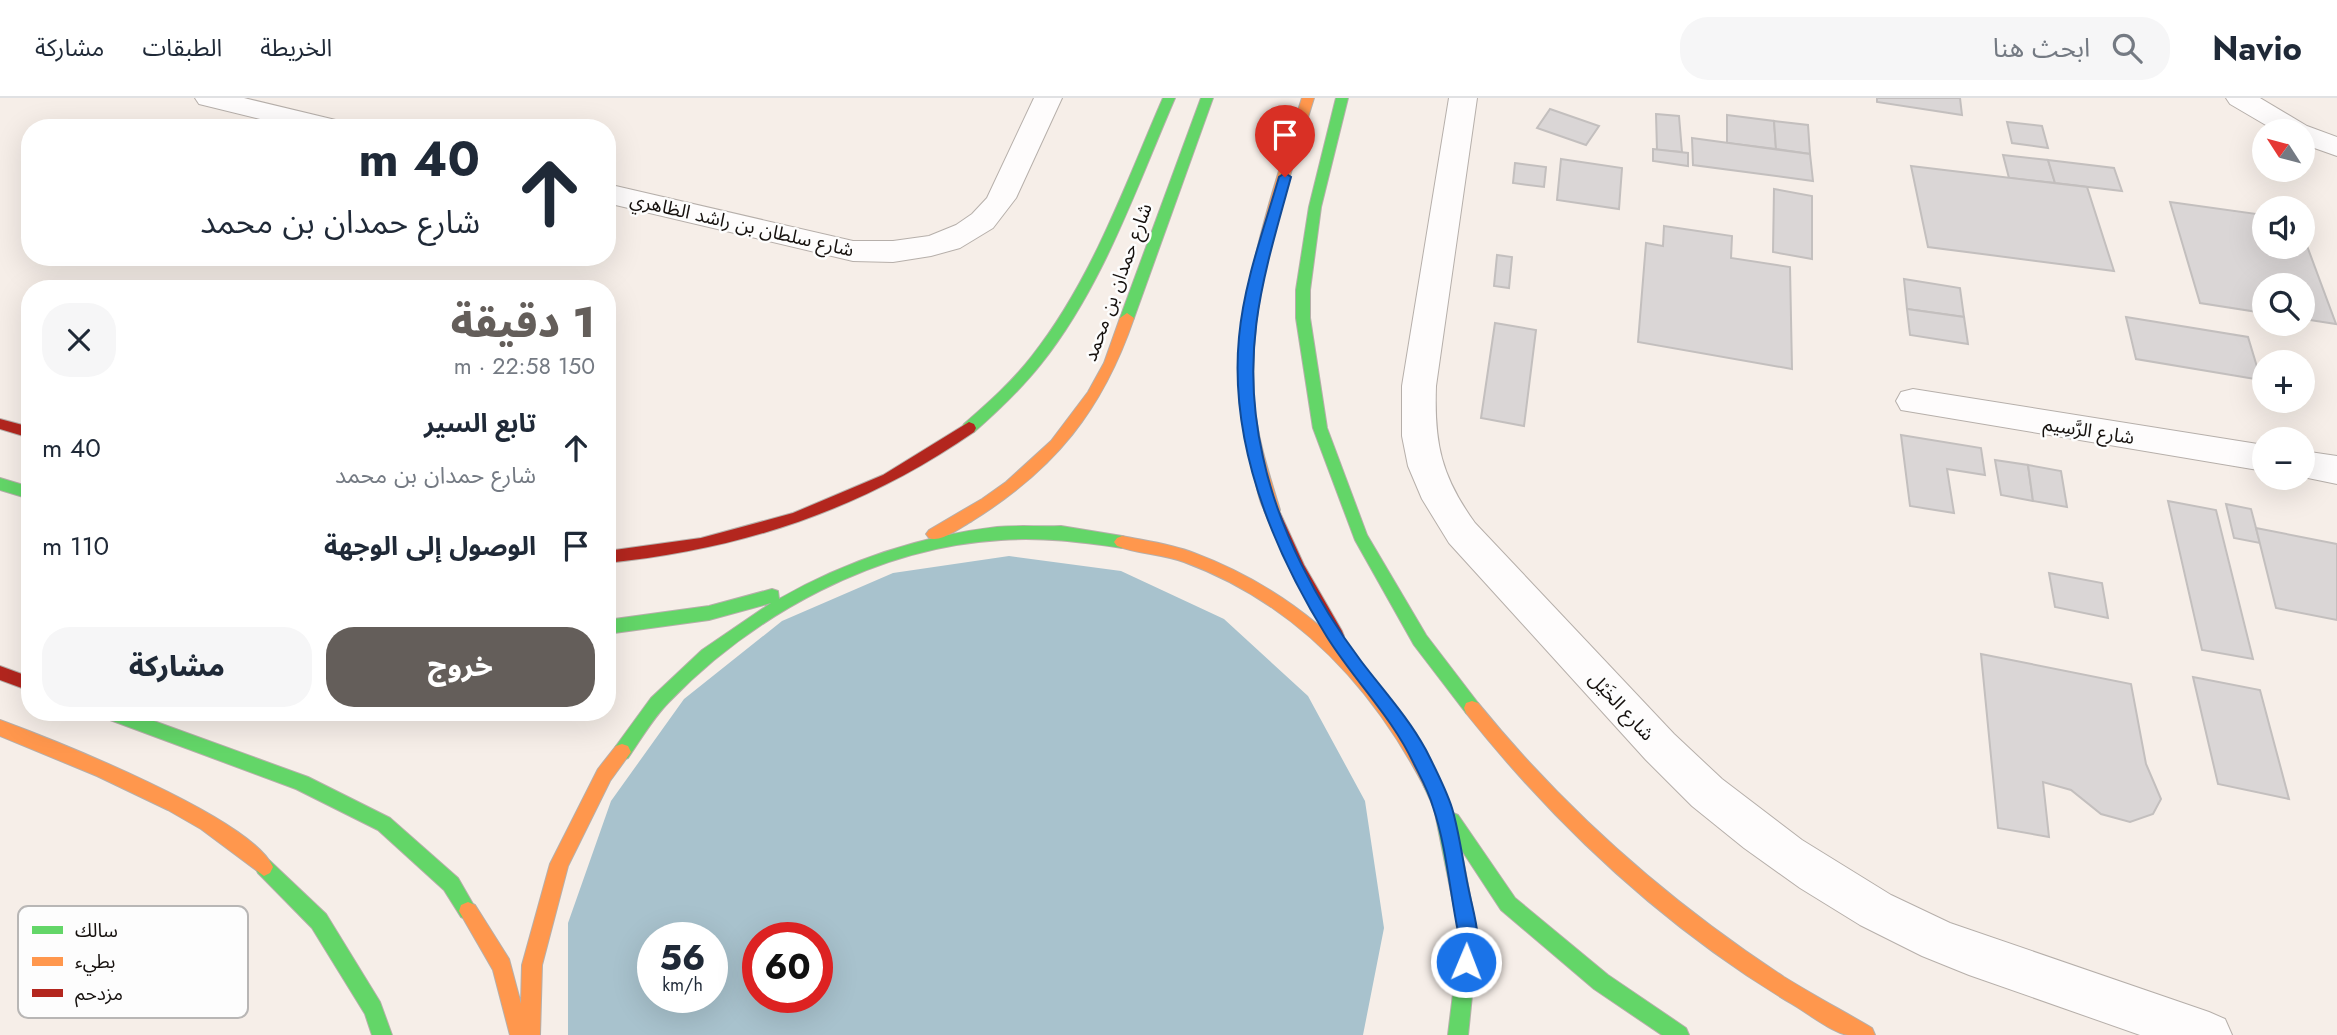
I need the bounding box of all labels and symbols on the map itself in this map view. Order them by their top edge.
pin [1255,105,1315,177]
north arrow [2252,119,2315,182]
street label: شارع سلطان بن راشد الظاهري [627,186,856,265]
street label: شارع حمدان بن محمد [1076,200,1159,365]
street label: شارع الرَّسِيم [2041,410,2136,452]
street label: شارع الخَيْل [1583,666,1661,747]
legend [18,906,248,1018]
text: سالك [75,917,118,944]
speed limit sign: 60 [742,922,833,1013]
position arrow [1429,925,1503,999]
text: بطيء [75,948,115,976]
text: مزدحم [75,980,123,1008]

